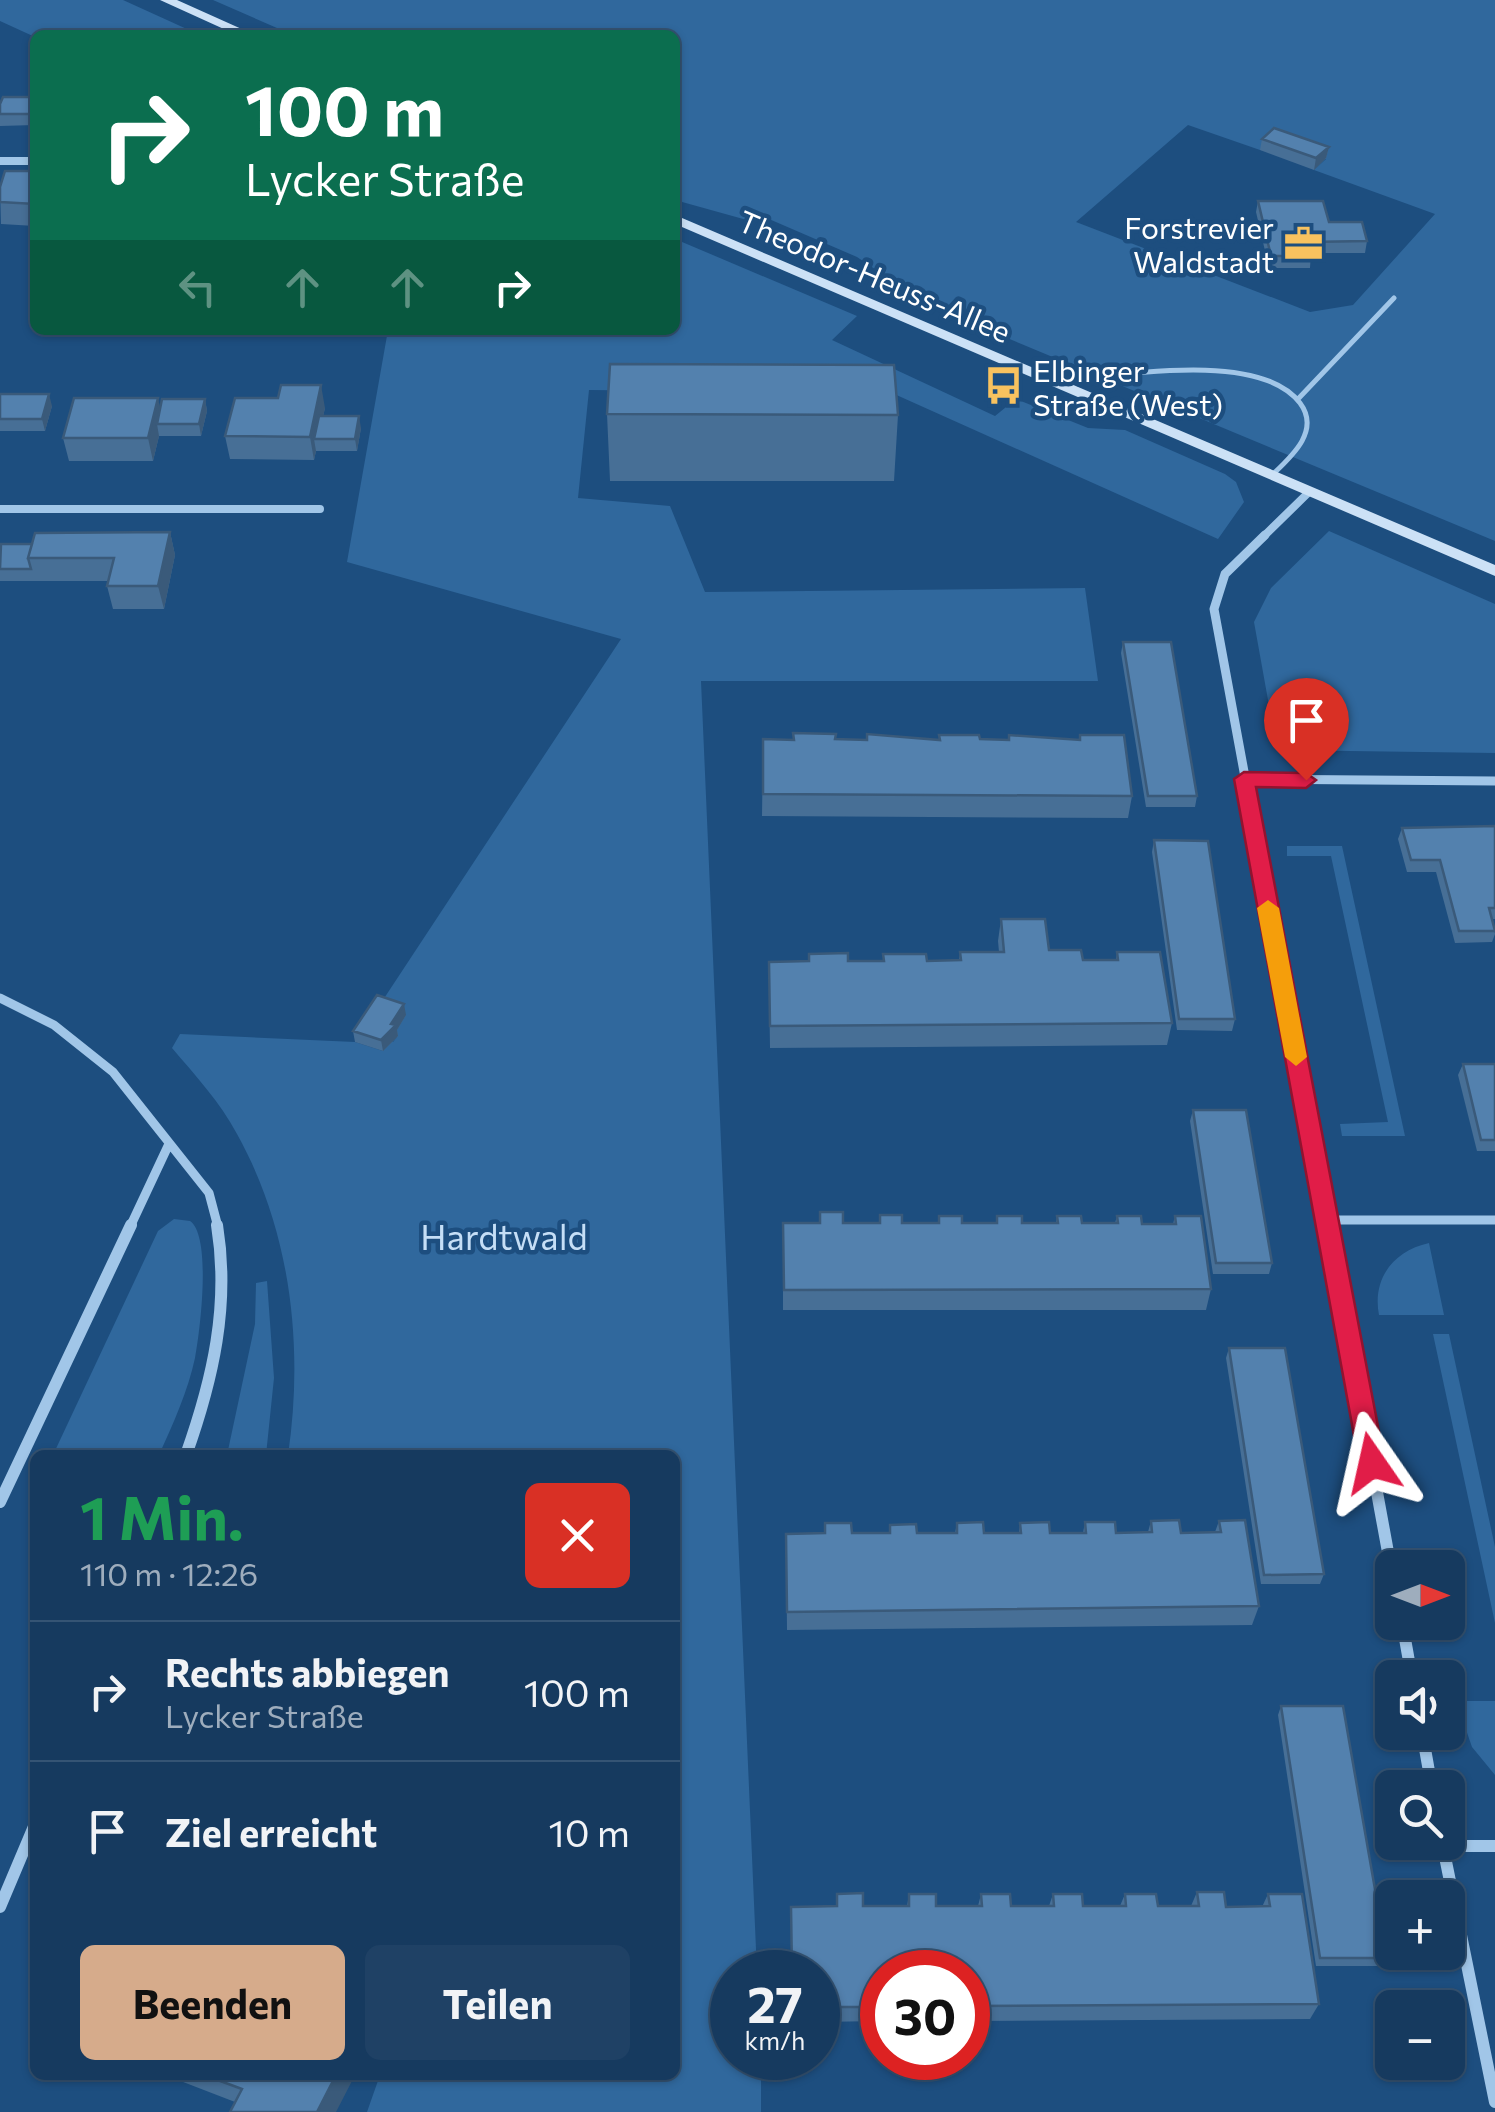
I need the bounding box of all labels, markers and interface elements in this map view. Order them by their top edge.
text: 100 m [245,65,444,150]
icon: right [80,70,210,200]
text: Lycker Straße [245,150,524,205]
street label: Theodor-Heuss-Allee [733,201,1017,349]
place label: Forstrevier Waldstadt [1124,208,1274,279]
office icon: Forstrevier Waldstadt [1283,222,1325,264]
icon: left [170,260,225,315]
icon: ahead [275,260,330,315]
icon: ahead [380,260,435,315]
icon: right [485,260,540,315]
place label: Elbinger Straße (West) [1033,351,1223,422]
bus stop icon: Elbinger Straße (West) [982,365,1024,407]
pin [1264,678,1349,781]
icon: arrive [1279,693,1334,748]
park label: Hardtwald [420,1214,588,1257]
position arrow [1320,1411,1424,1515]
text: 1 Min. [80,1479,244,1552]
button: close [525,1483,630,1588]
north arrow [1375,1550,1465,1640]
map controls [1375,1550,1465,2080]
text: 110 m · 12:26 [80,1553,258,1593]
text: Rechts abbiegen [165,1648,449,1695]
button: sound [1375,1660,1465,1750]
icon: right [80,1664,135,1719]
text: 100 m [524,1668,630,1715]
text: Lycker Straße [165,1695,364,1735]
button: search [1375,1770,1465,1860]
icon: arrive [80,1804,135,1859]
text: Ziel erreicht [165,1808,377,1855]
text: 10 m [549,1808,630,1855]
button: + [1375,1880,1465,1970]
button: Beenden [80,1945,345,2060]
button: Teilen [365,1945,630,2060]
speed limit sign: 30 [860,1950,990,2080]
text: 27 [747,1972,803,2033]
button: − [1375,1990,1465,2080]
text: km/h [745,2025,805,2055]

